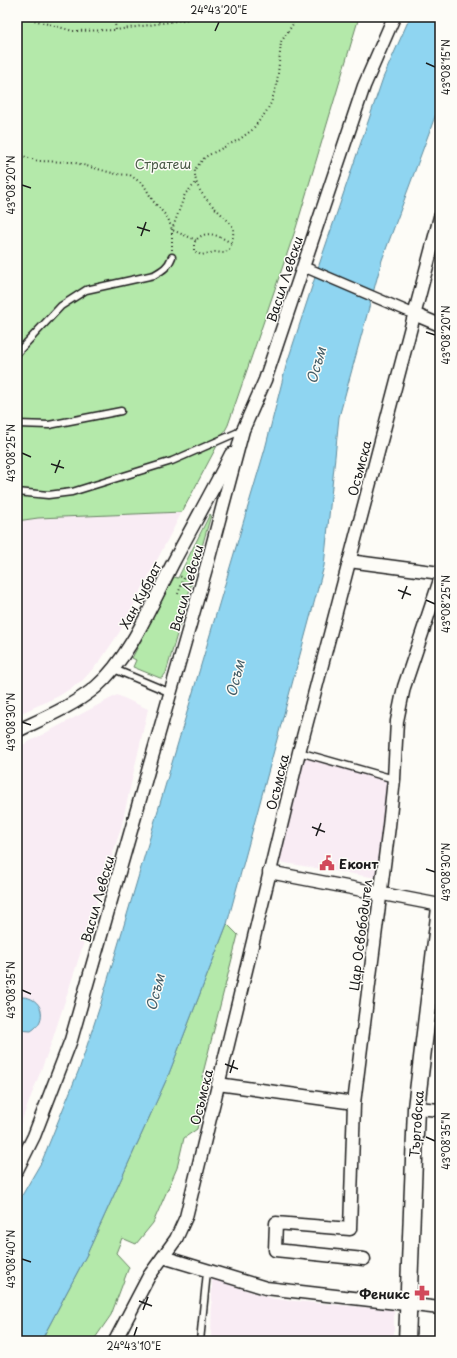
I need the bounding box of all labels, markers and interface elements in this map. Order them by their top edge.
text: 24°43'20"E [190,2,248,17]
text: 43°08'15"N [438,39,453,95]
park label: Стратеш [135,154,191,173]
text: 43°08'20"N [3,155,18,215]
street label: Васил Левски [261,233,307,325]
text: 43°08'20"N [438,305,453,365]
water label: Осъм [301,343,331,386]
text: 43°08'25"N [3,424,18,482]
street label: Осъмска [342,437,376,498]
street label: Васил Левски [165,542,207,634]
street label: Хан Кубрат [114,558,166,632]
text: 43°08'25"N [438,575,453,633]
water label: Осъм [220,657,250,699]
text: 43°08'30"N [3,692,18,751]
street label: Осъмска [261,751,293,812]
text: 43°08'30"N [438,842,453,901]
street label: Васил Левски [76,853,118,945]
public building icon: Еконт [318,854,336,872]
place label: Еконт [339,854,379,873]
street label: Цар Освободител [344,878,376,992]
text: 43°08'35"N [3,961,18,1019]
water label: Осъм [140,971,170,1013]
street label: Осъмска [185,1066,217,1127]
street label: Търговска [404,1089,428,1158]
text: 43°08'35"N [438,1112,453,1170]
text: 43°08'40"N [3,1230,18,1288]
place label: Феникс [359,1284,410,1303]
pharmacy icon: Феникс [413,1284,431,1302]
text: 24°43'10"E [107,1338,161,1353]

